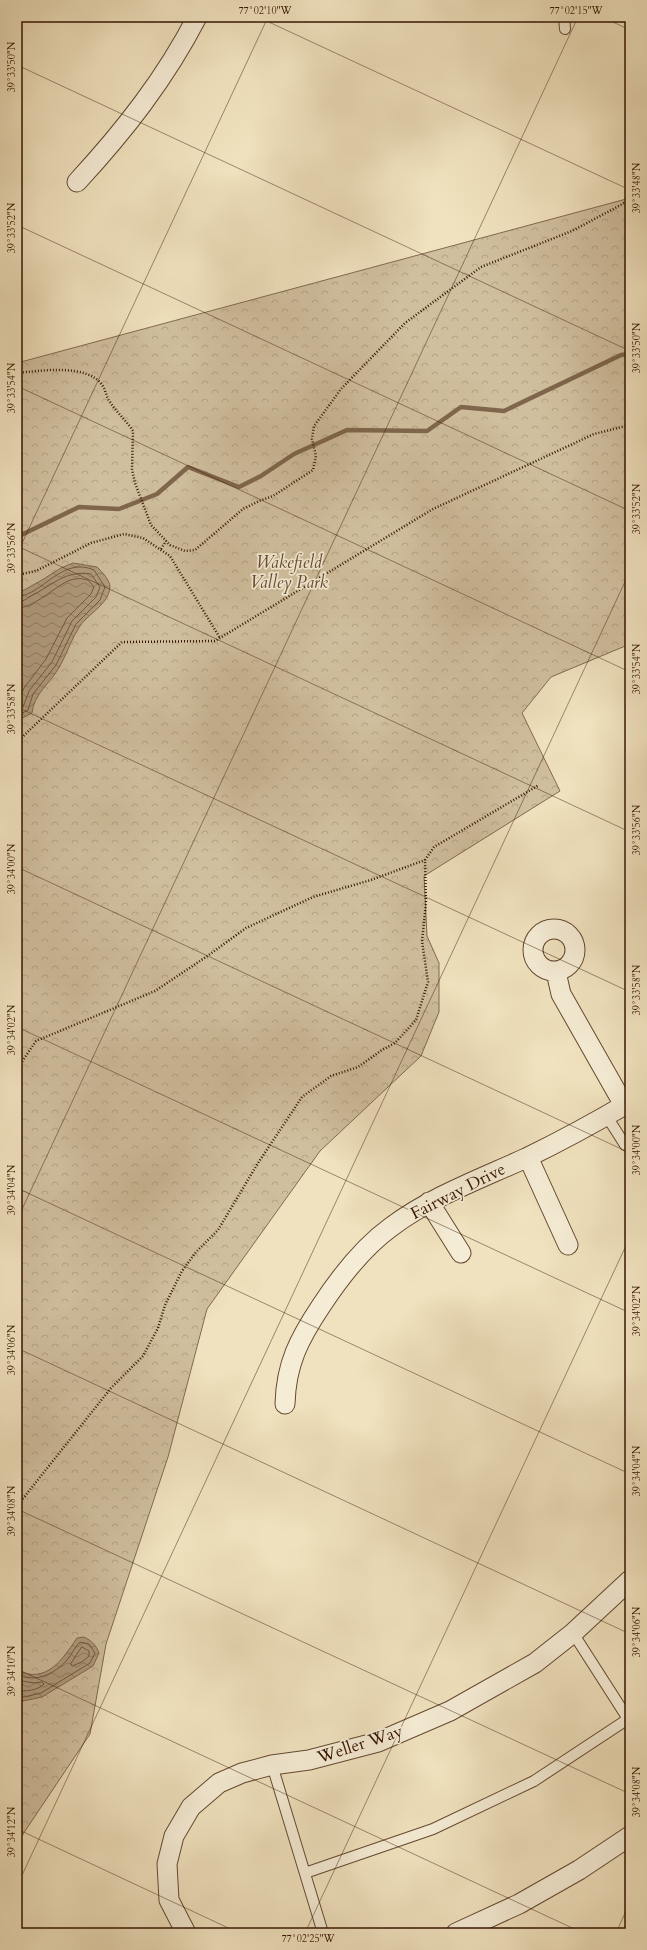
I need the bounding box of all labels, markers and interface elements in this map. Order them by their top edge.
text: 77°02'10"W [238,4,293,18]
text: 77°02'15"W [549,4,604,18]
text: 39°33'50"N [5,41,19,92]
text: 39°33'48"N [630,162,644,213]
text: 39°33'52"N [5,202,19,253]
text: 39°33'50"N [630,322,644,373]
text: 39°33'54"N [5,362,19,413]
text: 39°33'52"N [630,483,644,534]
text: 39°33'56"N [5,522,19,573]
park label: Wakefield Valley Park [250,551,329,594]
text: 39°33'54"N [630,643,644,694]
text: 39°33'58"N [5,683,19,734]
text: 39°33'56"N [630,804,644,855]
text: 39°34'00"N [5,843,19,894]
text: 39°33'58"N [630,964,644,1015]
text: 39°34'02"N [5,1004,19,1055]
text: 39°34'00"N [630,1124,644,1175]
street label: Fairway Drive [407,1157,509,1225]
text: 39°34'04"N [5,1164,19,1215]
text: 39°34'02"N [630,1285,644,1336]
text: 39°34'06"N [5,1324,19,1375]
text: 39°34'04"N [630,1445,644,1496]
text: 39°34'08"N [5,1485,19,1536]
text: 39°34'06"N [630,1606,644,1657]
text: 39°34'10"N [5,1645,19,1696]
street label: Weller Way [313,1719,406,1769]
text: 39°34'08"N [630,1766,644,1817]
text: 39°34'12"N [5,1806,19,1857]
text: 77°02'25"W [281,1932,336,1946]

